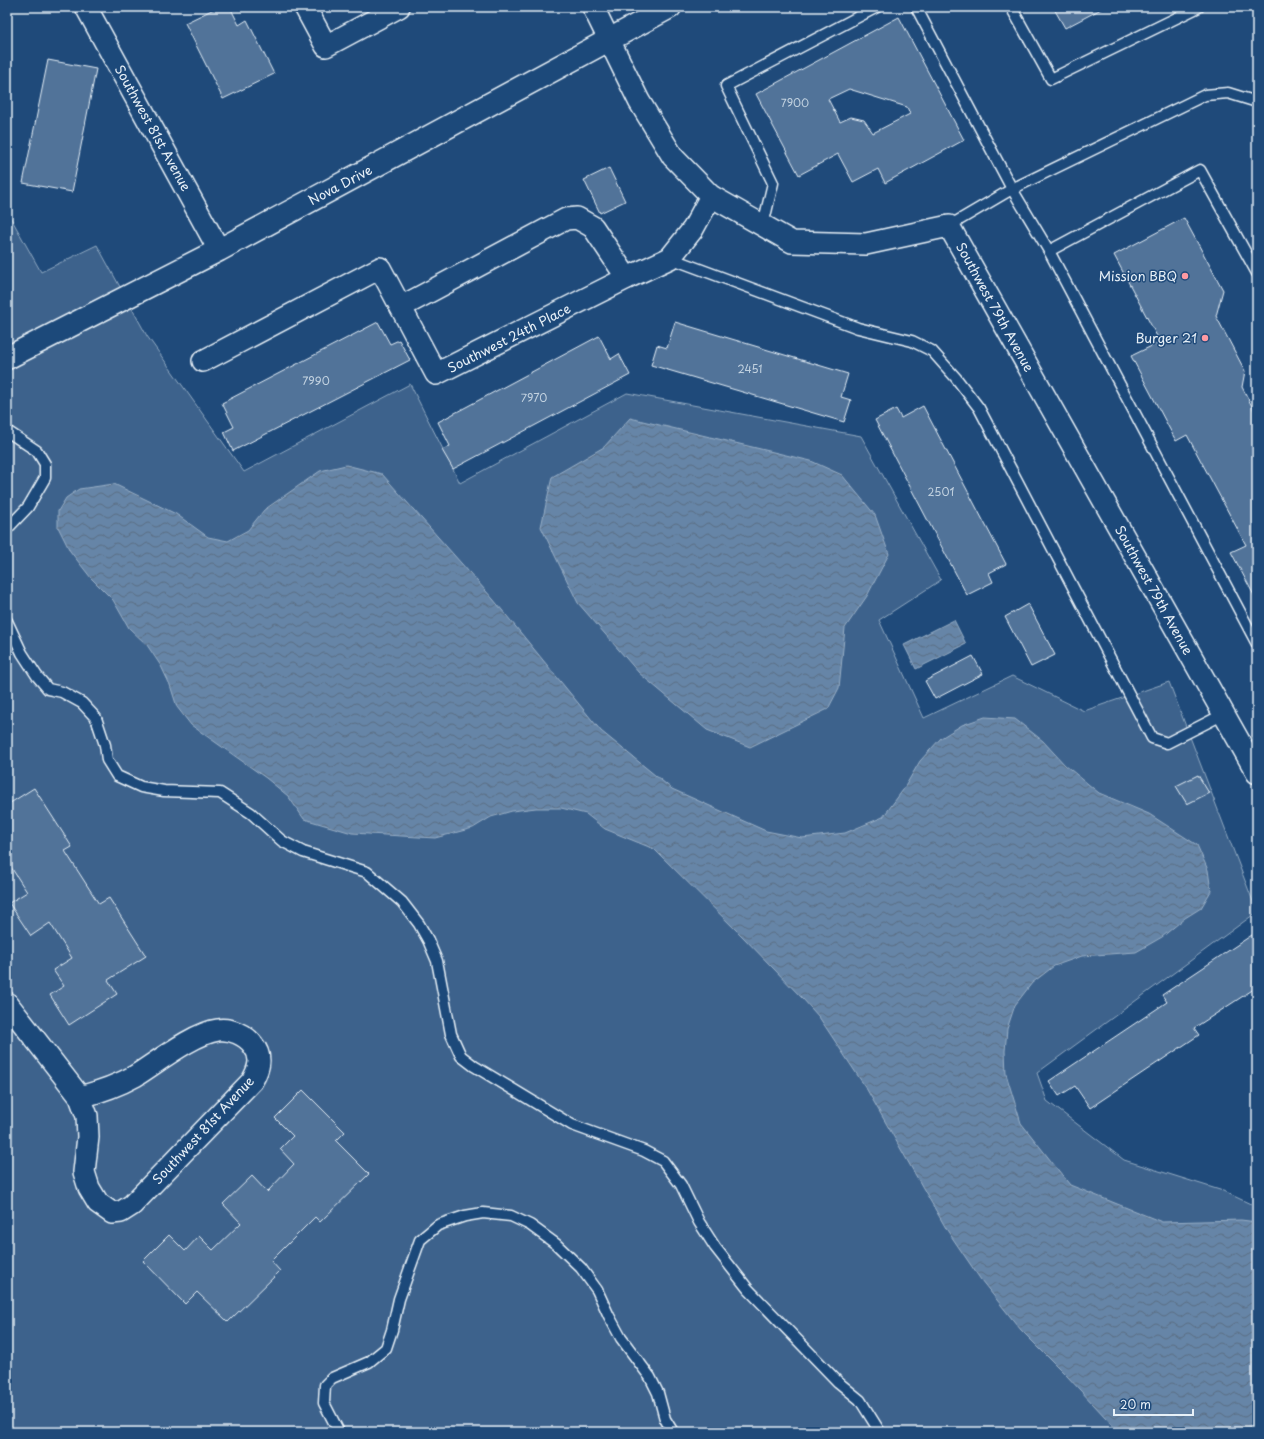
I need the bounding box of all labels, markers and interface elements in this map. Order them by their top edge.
street label: Southwest 81st Avenue [111,61,196,194]
house number: 7900 [781,94,809,111]
street label: Nova Drive [304,160,375,209]
street label: Southwest 79th Avenue [952,239,1039,375]
place label: Mission BBQ [1099,266,1177,285]
marker: Mission BBQ [1180,271,1190,281]
street label: Southwest 24th Place [444,298,574,377]
place label: Burger 21 [1135,328,1197,347]
marker: Burger 21 [1200,333,1210,343]
house number: 2451 [738,360,763,377]
house number: 7990 [302,372,330,389]
house number: 7970 [521,389,547,406]
house number: 2501 [928,483,954,500]
street label: Southwest 79th Avenue [1111,522,1198,658]
street label: Southwest 81st Avenue [147,1071,258,1188]
scale bar [1114,1391,1193,1417]
text: 20 m [1120,1395,1151,1413]

